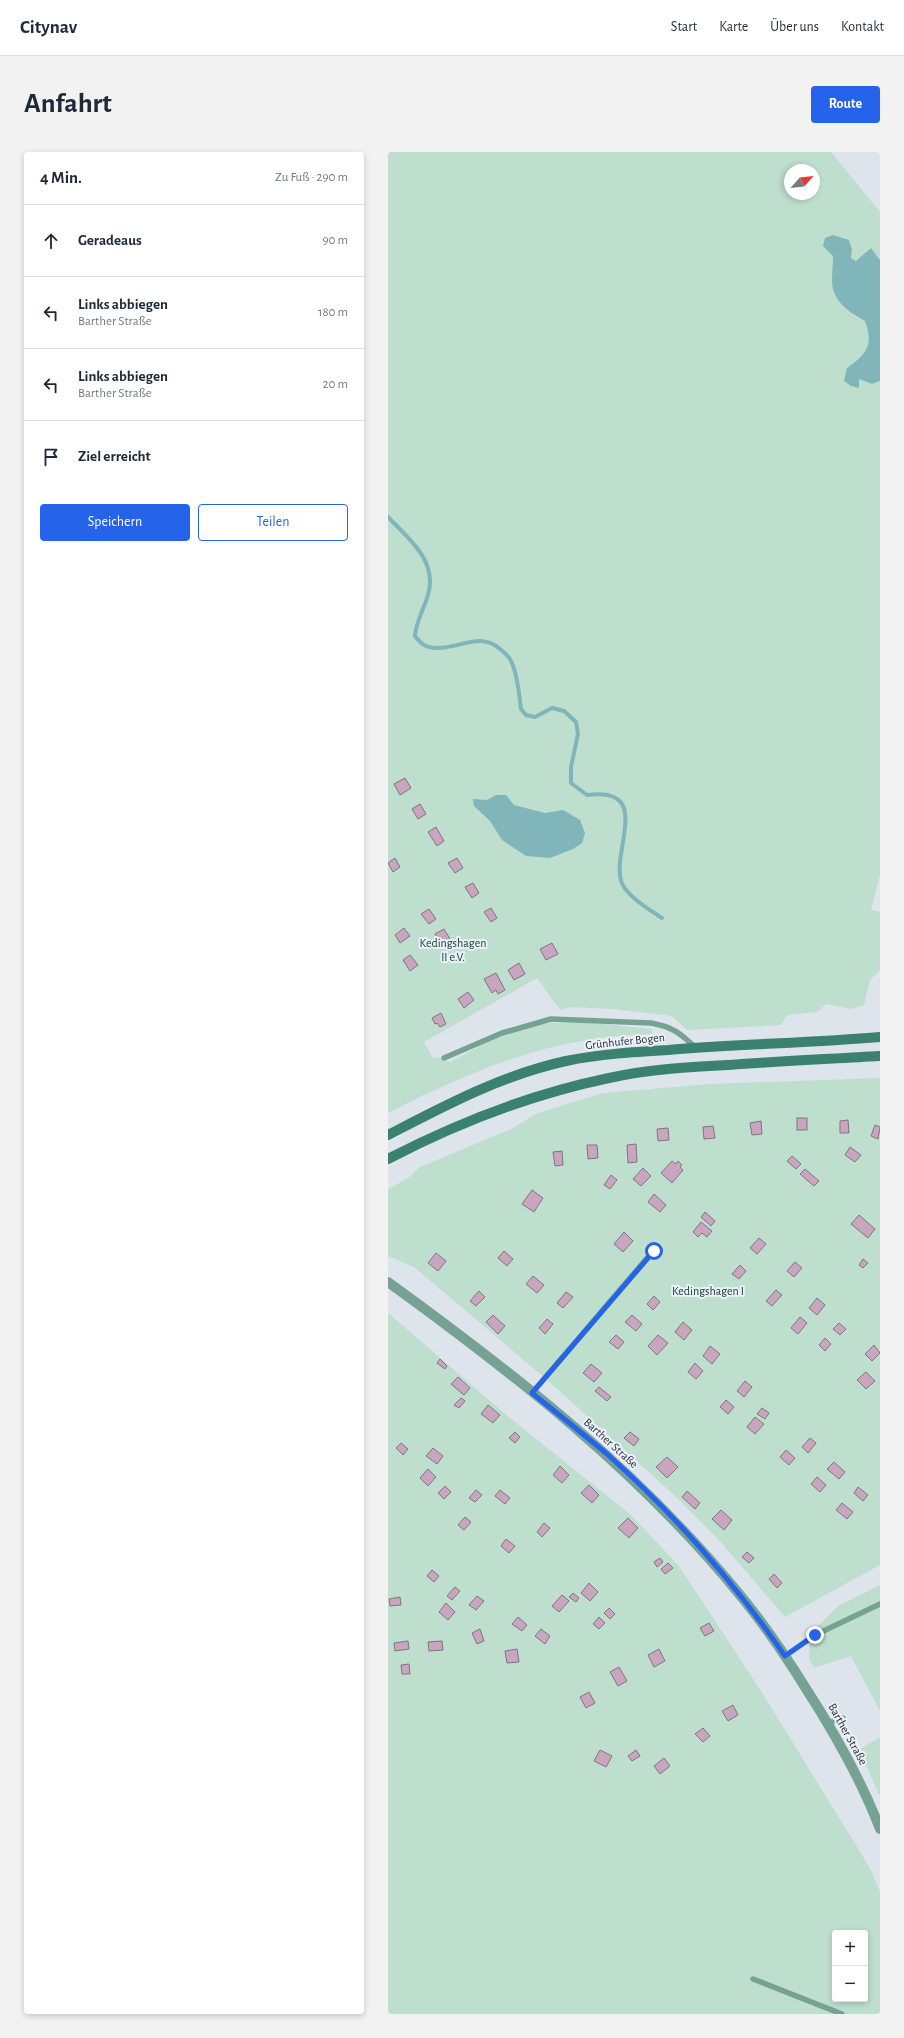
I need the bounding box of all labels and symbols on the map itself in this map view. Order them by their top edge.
north arrow [784,164,820,200]
park label: Kedingshagen II e.V. [420,937,486,963]
street label: Grünhufer Bogen [585,1031,665,1051]
route start [645,1242,663,1260]
park label: Kedingshagen I [672,1285,744,1297]
street label: Barther Straße [582,1416,640,1470]
route end [806,1626,824,1644]
street label: Barther Straße [826,1701,870,1767]

